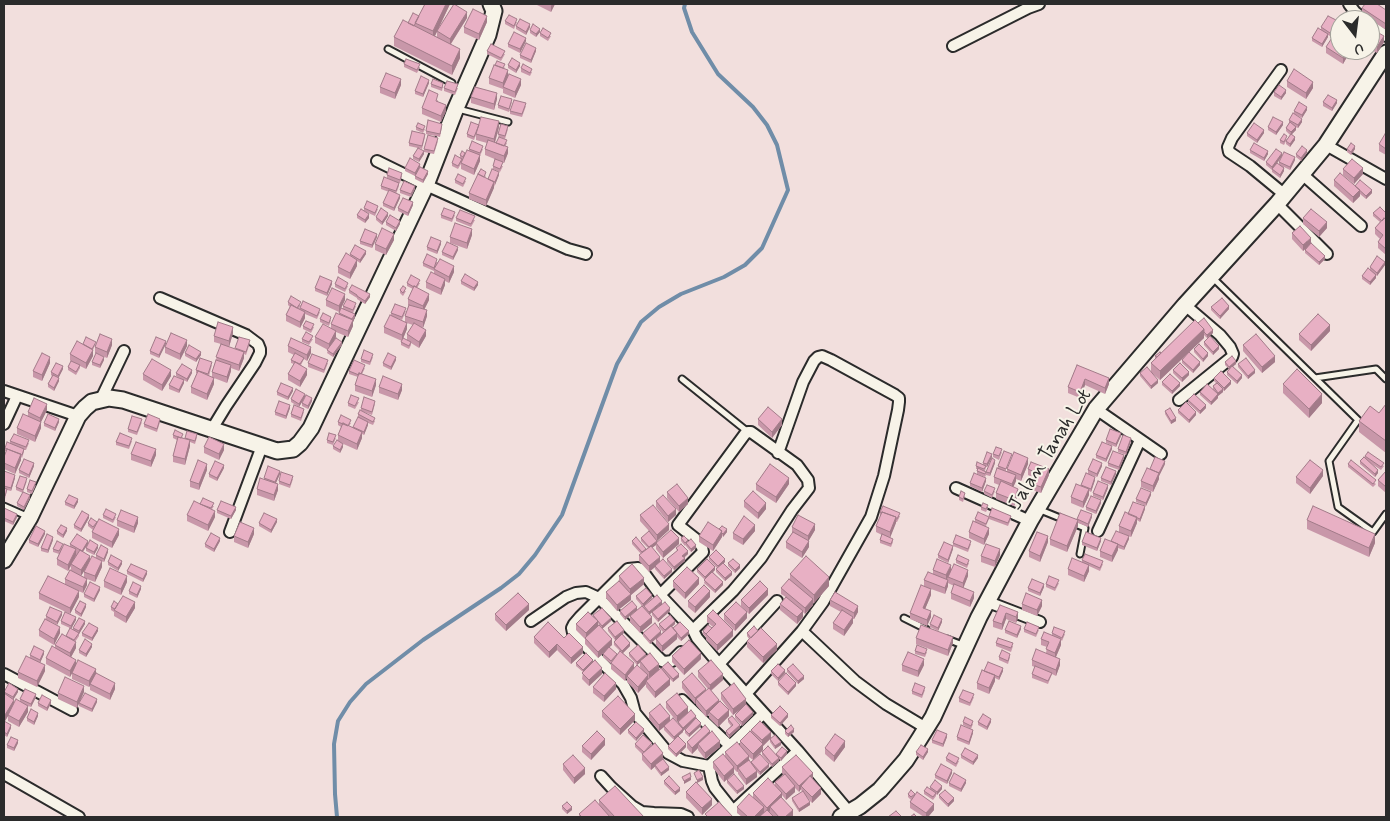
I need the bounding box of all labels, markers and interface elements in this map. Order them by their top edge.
north arrow [1330,10,1380,60]
text: U [1352,39,1365,58]
street label: Jalan Tanah Lot [1004,385,1098,515]

